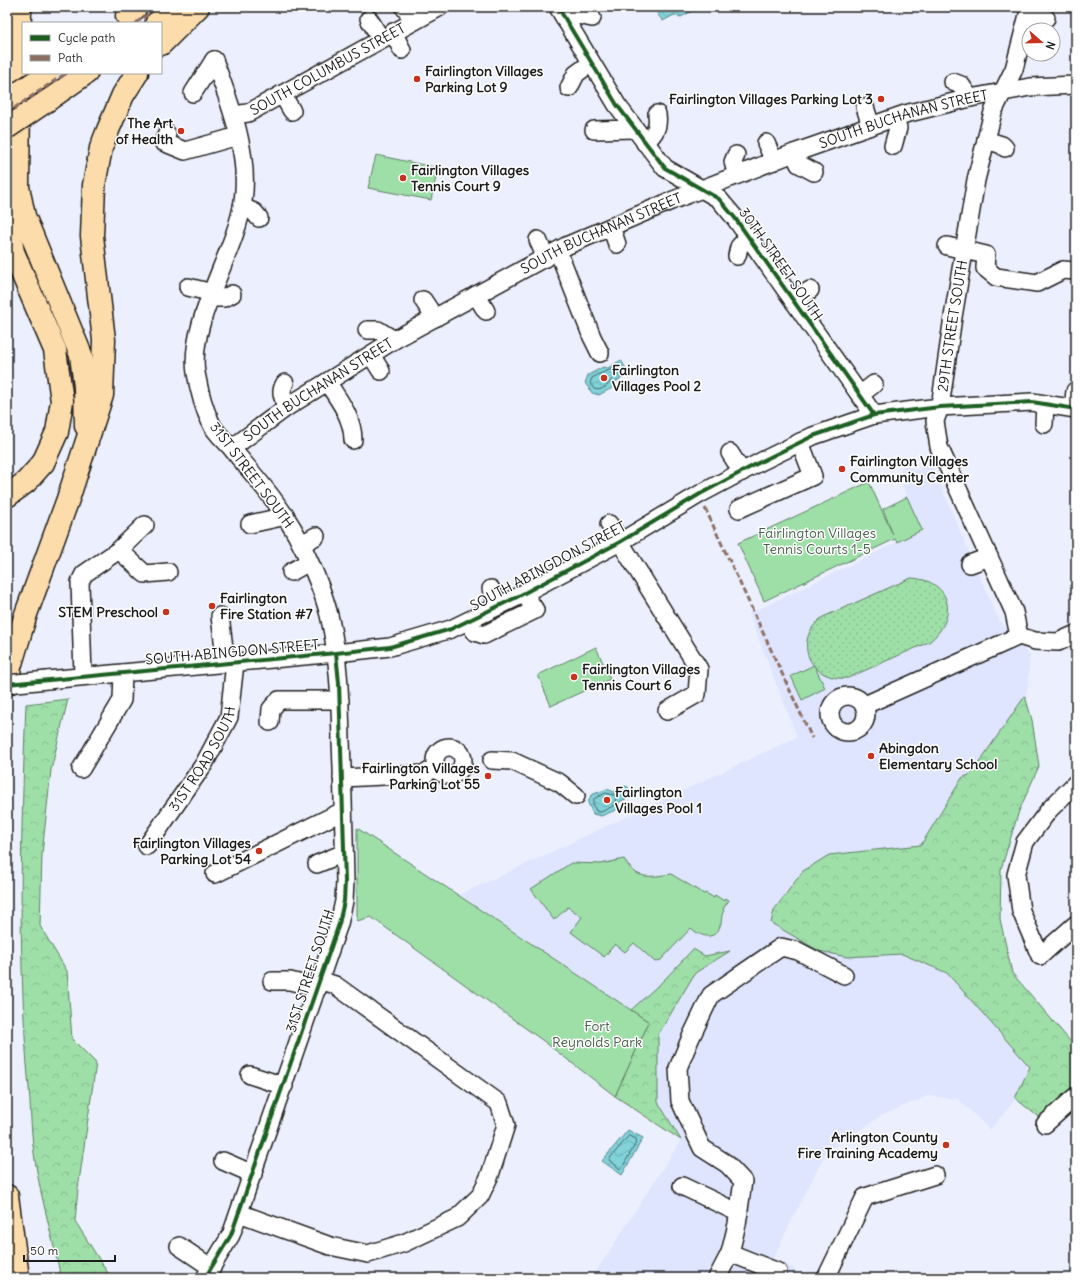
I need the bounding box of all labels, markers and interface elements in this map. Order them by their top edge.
street label: SOUTH COLUMBUS STREET [247,19,408,119]
legend [22,22,162,74]
north arrow [1021,22,1061,62]
text: Cycle path [58,30,115,45]
text: N [1043,39,1058,51]
text: Path [58,50,83,65]
place label: Fairlington Villages Parking Lot 9 [425,62,544,96]
marker: Fairlington Villages Parking Lot 9 [412,74,422,84]
street label: SOUTH BUCHANAN STREET [817,86,989,152]
place label: Fairlington Villages Parking Lot 3 [669,90,873,108]
marker: Fairlington Villages Parking Lot 3 [876,94,886,104]
place label: The Art of Health [116,114,173,148]
marker: The Art of Health [176,126,186,136]
place label: Fairlington Villages Tennis Court 9 [411,161,530,195]
marker: Fairlington Villages Tennis Court 9 [398,173,408,183]
street label: SOUTH BUCHANAN STREET [517,189,684,278]
street label: 30TH STREET SOUTH [735,204,827,324]
street label: 29TH STREET SOUTH [933,259,971,393]
street label: SOUTH BUCHANAN STREET [240,334,396,445]
place label: Fairlington Villages Pool 2 [612,361,701,395]
marker: Fairlington Villages Pool 2 [599,373,609,383]
street label: 31ST STREET SOUTH [206,418,298,532]
place label: Fairlington Villages Community Center [850,452,969,486]
marker: Fairlington Villages Community Center [837,464,847,474]
street label: SOUTH ABINGDON STREET [467,517,629,615]
park label: Fairlington Villages Tennis Courts 1-5 [758,524,876,558]
place label: Fairlington Fire Station #7 [220,589,313,623]
marker: Fairlington Fire Station #7 [207,601,217,611]
place label: STEM Preschool [58,603,158,621]
marker: STEM Preschool [161,607,171,617]
street label: SOUTH ABINGDON STREET [144,635,320,669]
place label: Fairlington Villages Tennis Court 6 [582,660,701,694]
marker: Fairlington Villages Tennis Court 6 [569,672,579,682]
street label: 31ST ROAD SOUTH [165,705,239,815]
place label: Abingdon Elementary School [879,739,997,773]
marker: Abingdon Elementary School [866,751,876,761]
place label: Fairlington Villages Parking Lot 55 [362,759,481,793]
marker: Fairlington Villages Parking Lot 55 [483,771,493,781]
place label: Fairlington Villages Pool 1 [615,783,702,817]
marker: Fairlington Villages Pool 1 [602,795,612,805]
place label: Fairlington Villages Parking Lot 54 [133,834,252,868]
marker: Fairlington Villages Parking Lot 54 [254,846,264,856]
street label: 31ST STREET SOUTH [282,907,338,1035]
park label: Fort Reynolds Park [552,1017,642,1051]
place label: Arlington County Fire Training Academy [797,1128,938,1162]
marker: Arlington County Fire Training Academy [941,1140,951,1150]
scale bar [24,1237,115,1263]
text: 50 m [30,1243,59,1258]

